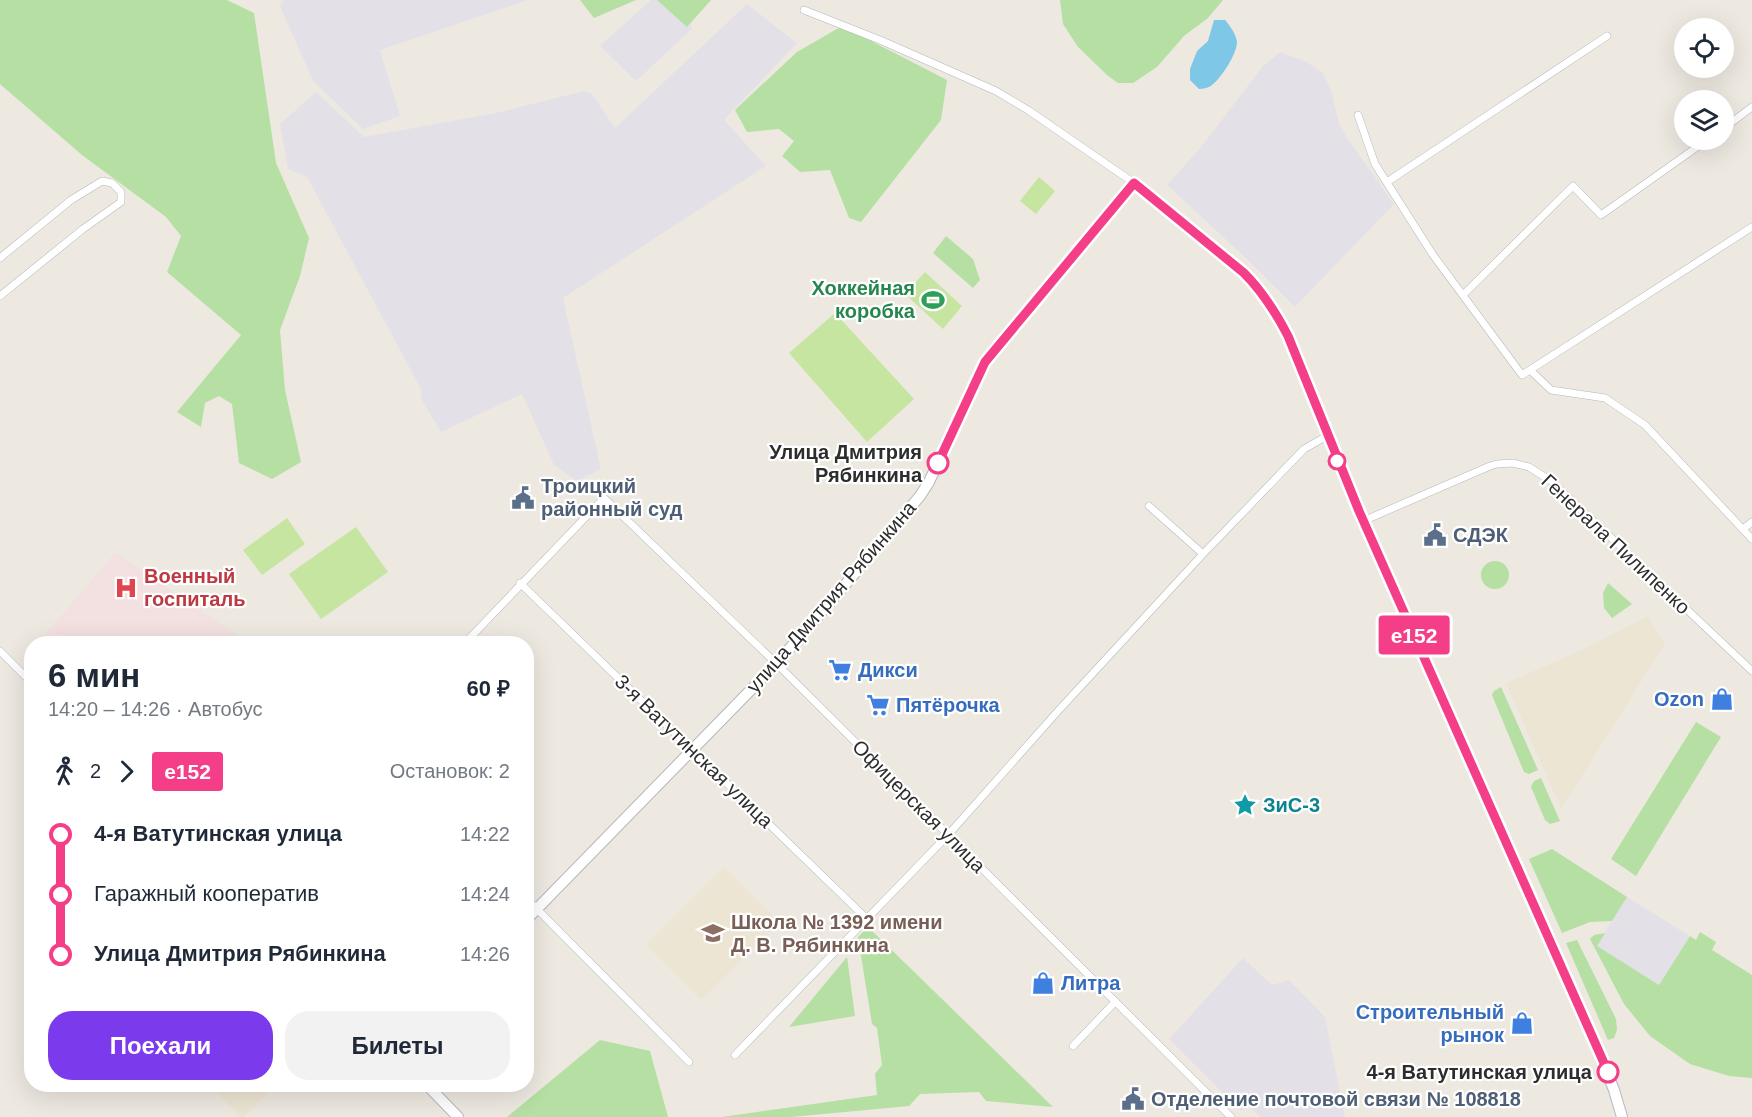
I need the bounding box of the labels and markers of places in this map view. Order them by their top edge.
place label: Хоккейная коробка [811,277,916,322]
sports icon: Хоккейная коробка [920,287,946,313]
place label: Улица Дмитрия Рябинкина [769,441,923,486]
marker: Улица Дмитрия Рябинкина [927,452,949,474]
unlabelled marker [1328,452,1346,470]
place label: Троицкий районный суд [541,475,683,520]
public building icon: Троицкий районный суд [510,485,536,511]
public building icon: СДЭК [1422,522,1448,548]
place label: СДЭК [1453,524,1509,546]
place label: Военный госпиталь [144,565,245,610]
hospital icon: Военный госпиталь [113,575,139,601]
supermarket icon: Дикси [827,657,853,683]
place label: Дикси [858,659,918,681]
shop icon: Ozon [1709,686,1735,712]
place label: Ozon [1654,688,1704,710]
supermarket icon: Пятёрочка [865,692,891,718]
place label: Пятёрочка [896,694,1001,716]
place icon: ЗиС-3 [1232,792,1258,818]
place label: ЗиС-3 [1263,794,1320,816]
place label: Школа № 1392 имени Д. В. Рябинкина [731,911,942,956]
school or university icon: Школа № 1392 имени Д. В. Рябинкина [700,920,726,946]
shop icon: Литра [1030,970,1056,996]
place label: Литра [1061,972,1121,994]
place label: Строительный рынок [1356,1001,1505,1046]
shop icon: Строительный рынок [1509,1010,1535,1036]
place label: 4-я Ватутинская улица [1367,1061,1593,1083]
marker: 4-я Ватутинская улица [1597,1061,1619,1083]
public building icon: Отделение почтовой связи № 108818 [1120,1086,1146,1112]
place label: Отделение почтовой связи № 108818 [1151,1088,1521,1110]

